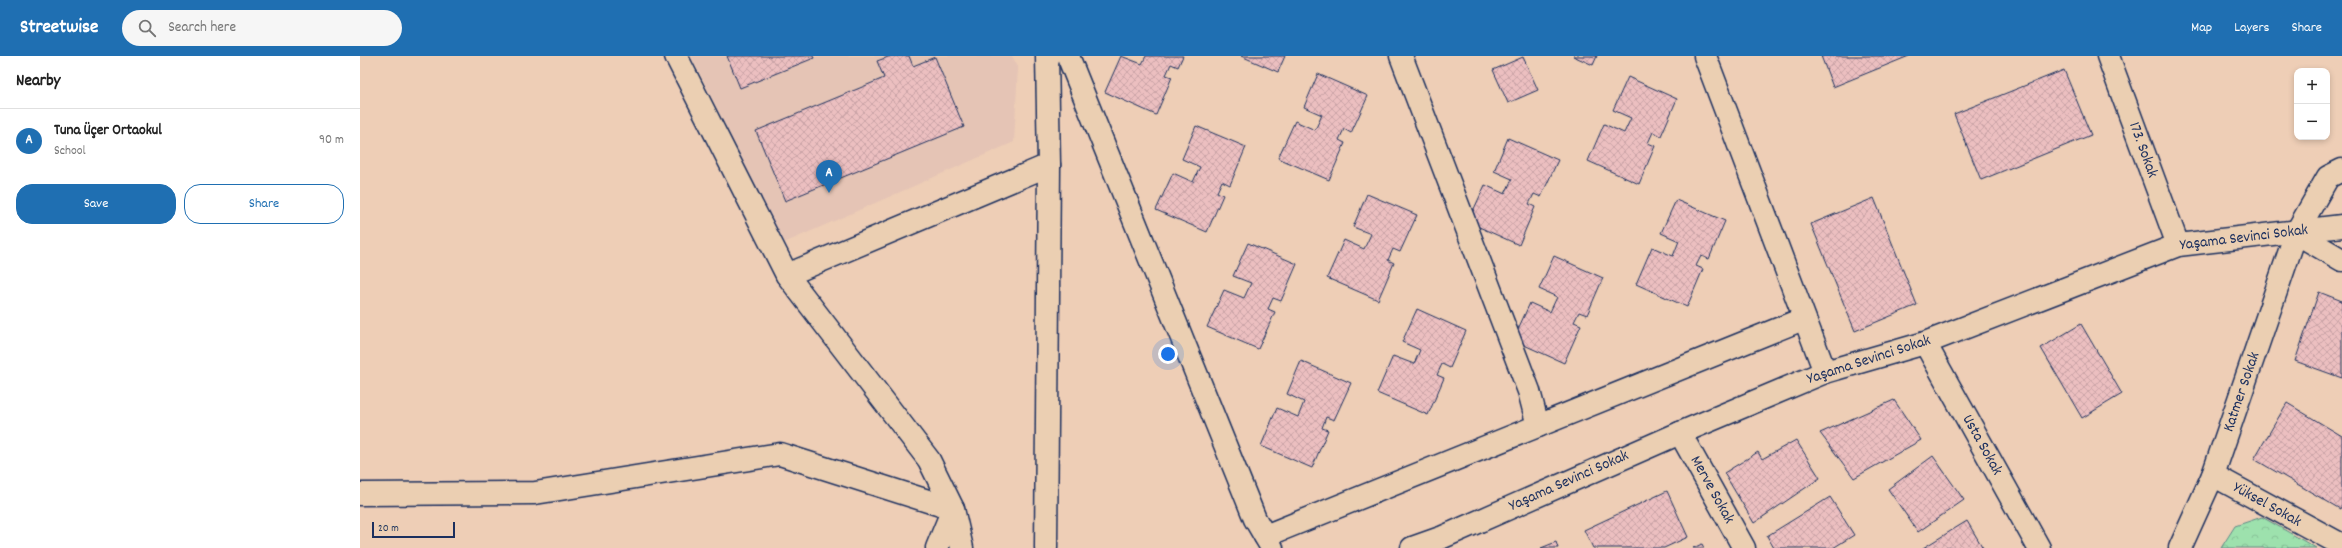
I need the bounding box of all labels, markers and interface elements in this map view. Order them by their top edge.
search box [122,10,402,46]
text: Streetwise [20,15,98,42]
icon: search [136,17,158,39]
text: Search here [168,17,236,39]
text: Map [2191,18,2212,38]
text: Layers [2234,18,2269,38]
text: Share [2291,18,2322,38]
map controls [2294,68,2330,140]
button: + [2294,68,2330,104]
text: Nearby [16,70,60,94]
button: − [2294,104,2330,140]
street label: 173. Sokak [2122,119,2164,181]
text: Tuna Üçer Ortaokul [54,120,162,142]
text: A [25,131,33,150]
text: 90 m [319,131,344,150]
text: School [54,142,86,161]
pin: A [816,160,842,193]
button: Save [16,184,176,224]
button: Share [184,184,344,224]
street label: Yaşama Sevinci Sokak [2179,219,2309,257]
street label: Yaşama Sevinci Sokak [1804,329,1934,391]
your location [1158,344,1178,364]
street label: Katmer Sokak [2218,349,2266,435]
street label: Usta Sokak [1956,410,2008,480]
street label: Yaşama Sevinci Sokak [1505,444,1633,518]
street label: Merve Sokak [1684,452,1740,528]
street label: Yüksel Sokak [2228,477,2306,533]
scale bar [372,520,455,539]
text: 20 m [378,521,399,537]

